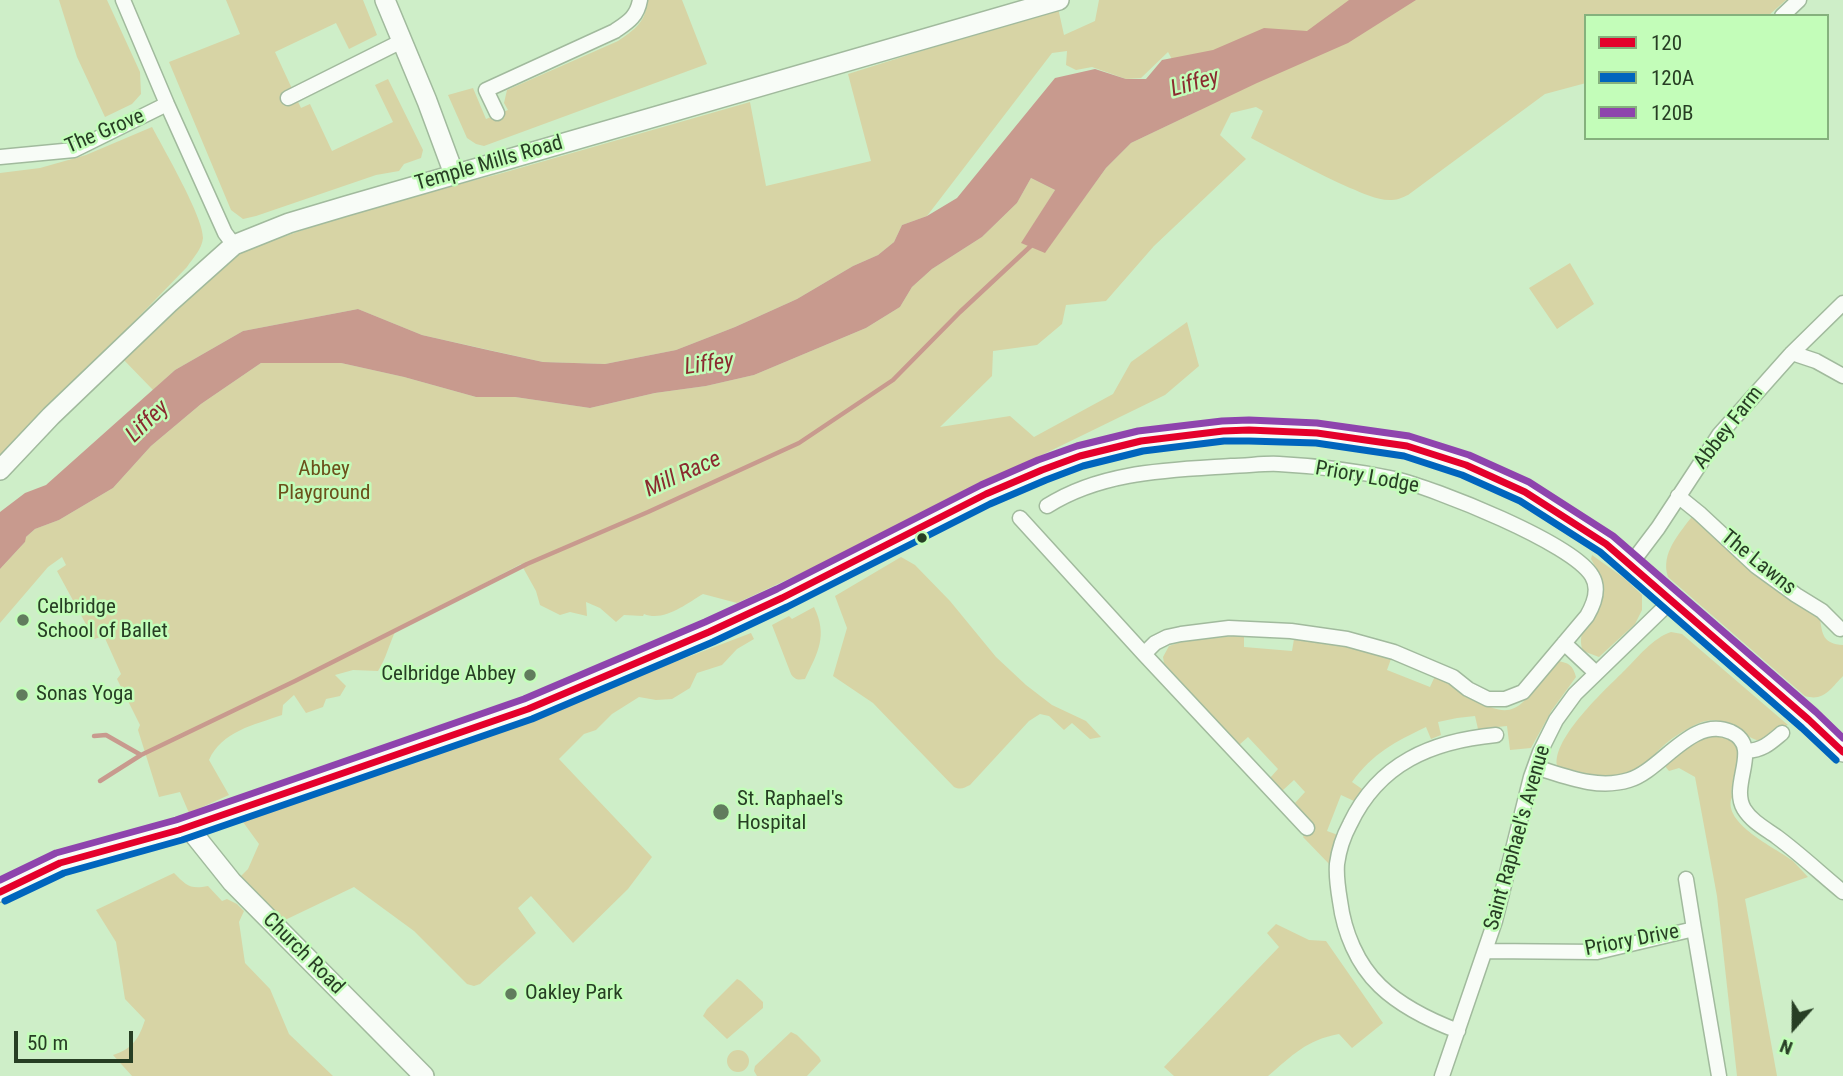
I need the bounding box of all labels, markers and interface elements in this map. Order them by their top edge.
legend [1584,14,1829,140]
text: 120 [1651,31,1682,55]
water label: Liffey [1168,64,1222,104]
text: 120A [1651,66,1694,90]
text: 120B [1651,101,1694,125]
street label: The Grove [62,104,148,160]
street label: Temple Mills Road [412,131,566,197]
water label: Liffey [683,348,735,382]
street label: Abbey Farm [1689,382,1769,474]
water label: Liffey [121,395,175,449]
water label: Mill Race [641,446,725,504]
park label: Abbey Playground [278,457,370,507]
street label: Priory Lodge [1313,457,1421,499]
street label: The Lawns [1715,525,1801,601]
unlabelled marker [915,531,929,545]
place label: Celbridge School of Ballet [37,595,168,645]
marker: Celbridge School of Ballet [15,612,31,628]
place label: Celbridge Abbey [381,662,516,688]
marker: Celbridge Abbey [522,667,538,683]
place label: Sonas Yoga [36,682,133,708]
marker: Sonas Yoga [14,687,30,703]
street label: Saint Raphael's Avenue [1480,743,1556,933]
place label: St. Raphael's Hospital [737,787,843,837]
marker: St. Raphael's Hospital [711,802,731,822]
street label: Church Road [257,908,349,1000]
street label: Priory Drive [1583,920,1681,962]
place label: Oakley Park [525,981,623,1007]
marker: Oakley Park [503,986,519,1002]
north arrow [1759,992,1829,1062]
scale bar [18,1016,136,1060]
text: 50 m [27,1031,68,1055]
text: N [1777,1034,1796,1060]

